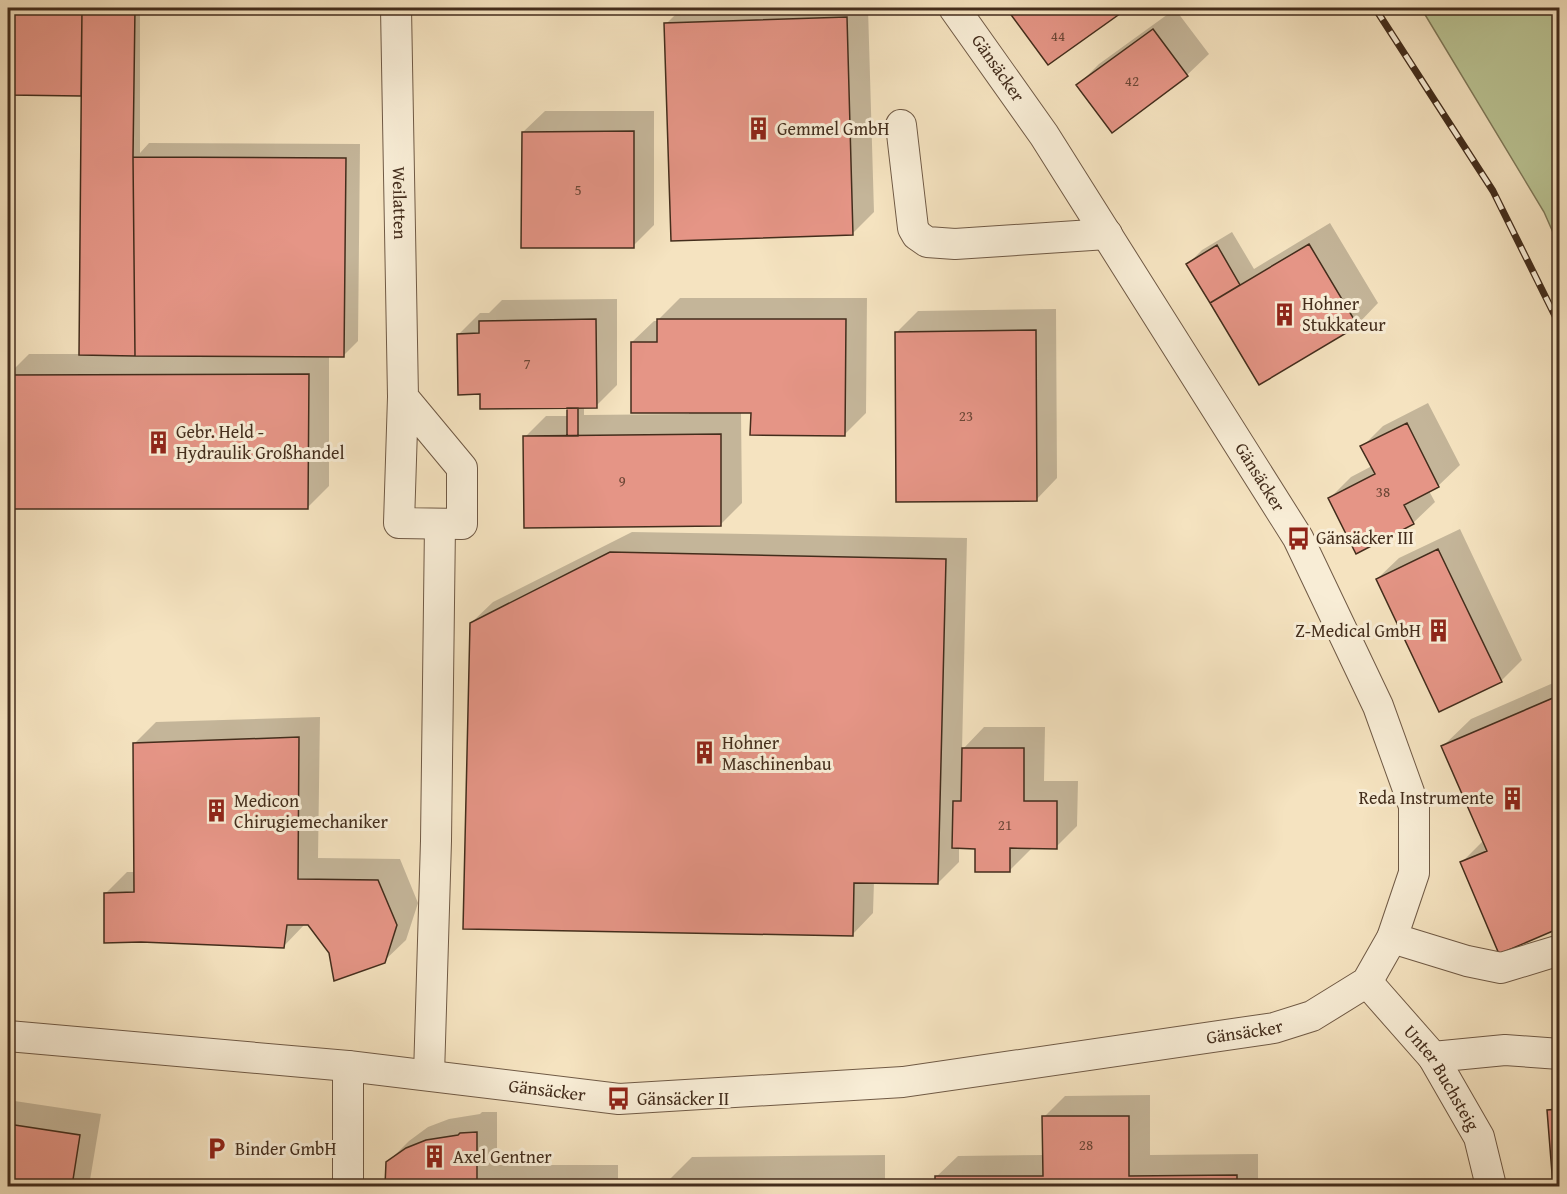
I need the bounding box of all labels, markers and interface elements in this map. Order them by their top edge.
house number: 44 [1051,25,1065,46]
street label: Gänsäcker [965,28,1032,108]
house number: 42 [1125,70,1139,91]
place label: Gemmel GmbH [777,115,890,142]
building icon: Gemmel GmbH [746,116,772,142]
street label: Weilatten [386,166,414,240]
house number: 5 [574,179,582,200]
place label: Hohner Stukkateur [1302,290,1386,338]
building icon: Hohner Stukkateur [1271,301,1297,327]
house number: 7 [523,353,531,374]
house number: 23 [959,405,973,426]
place label: Gebr. Held - Hydraulik Großhandel [176,418,345,466]
building icon: Gebr. Held - Hydraulik Großhandel [145,429,171,455]
street label: Gänsäcker [1229,437,1293,517]
house number: 9 [618,470,626,491]
house number: 38 [1376,481,1390,502]
place label: Gänsäcker III [1316,524,1414,551]
bus stop icon: Gänsäcker III [1285,525,1311,551]
place label: Z-Medical GmbH [1295,617,1421,644]
building icon: Z-Medical GmbH [1426,618,1452,644]
place label: Hohner Maschinenbau [722,729,832,777]
building icon: Hohner Maschinenbau [691,740,717,766]
place label: Reda Instrumente [1359,784,1494,811]
building icon: Reda Instrumente [1499,785,1525,811]
place label: Medicon Chirugiemechaniker [234,787,388,835]
building icon: Medicon Chirugiemechaniker [203,798,229,824]
house number: 21 [998,814,1012,835]
street label: Gänsäcker [1204,1012,1287,1051]
street label: Unter Buchsteig [1398,1019,1487,1136]
street label: Gänsäcker [507,1072,588,1108]
place label: Gänsäcker II [637,1085,729,1112]
bus stop icon: Gänsäcker II [606,1086,632,1112]
house number: 28 [1079,1134,1093,1155]
place label: Binder GmbH [235,1135,336,1162]
parking icon: Binder GmbH [204,1136,230,1162]
place label: Axel Gentner [453,1143,552,1170]
building icon: Axel Gentner [422,1144,448,1170]

